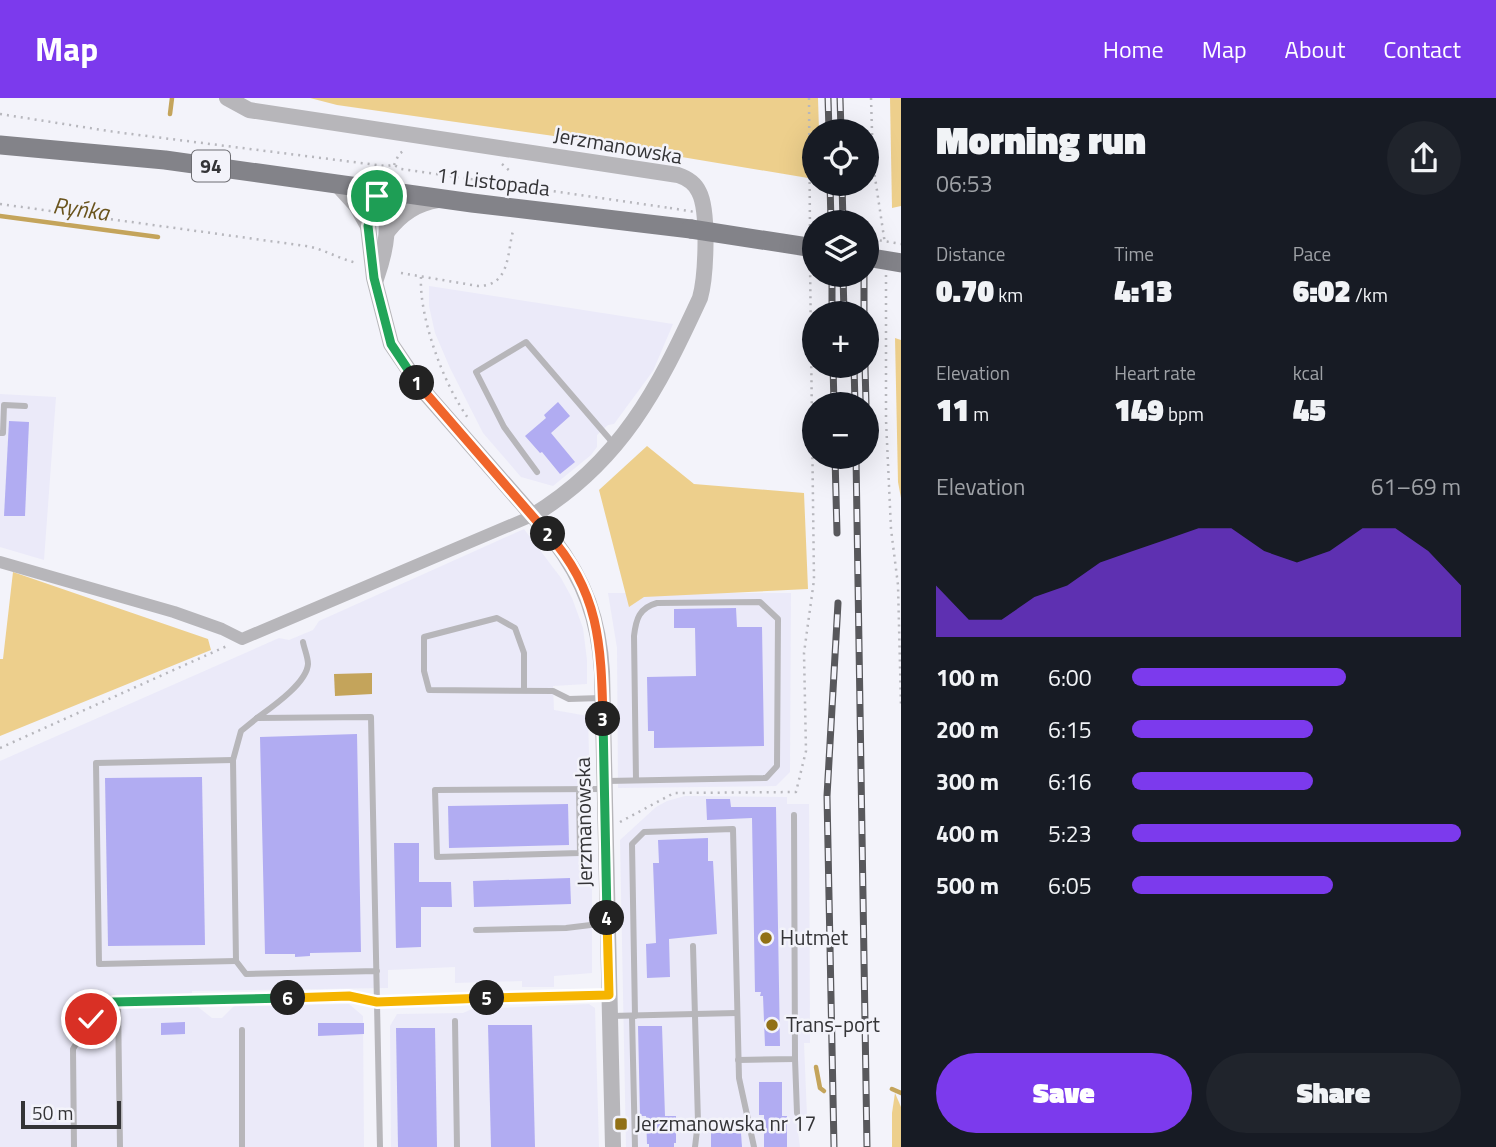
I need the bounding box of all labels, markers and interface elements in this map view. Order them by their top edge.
text: Map [35,24,98,74]
text: Home [1103,31,1164,67]
text: Map [1202,31,1247,67]
text: About [1285,31,1345,67]
text: Contact [1383,31,1461,67]
text: Morning run [936,111,1146,169]
street label: Jerzmanowska [551,118,685,172]
map controls [802,119,879,469]
button: locate [802,119,879,196]
button: share [1387,121,1461,195]
road number: 94 [192,150,230,181]
street label: 11 Listopada [434,158,552,204]
pin [347,166,407,226]
text: 06:53 [936,166,993,201]
icon: arrive [358,177,396,215]
water label: Ryńka [51,187,113,230]
button: layers [802,210,879,287]
text: Distance [936,239,1005,268]
text: Time [1114,239,1154,268]
text: Pace [1293,239,1331,268]
text: 0.70 [936,268,994,314]
text: 4:13 [1114,268,1172,314]
text: 6:02 [1293,268,1351,314]
text: km [994,280,1023,309]
text: /km [1351,280,1388,309]
button: + [802,301,879,378]
text: Elevation [936,358,1010,387]
text: Heart rate [1114,358,1196,387]
text: kcal [1293,358,1324,387]
pin: 1 [400,366,434,400]
text: 1 [411,368,422,397]
text: 11 [936,387,969,433]
text: 149 [1114,387,1164,433]
text: 45 [1293,387,1326,433]
button: − [802,392,879,469]
text: m [969,399,989,428]
text: bpm [1164,399,1204,428]
text: Elevation [936,469,1025,504]
text: 61–69 m [1371,469,1461,504]
pin: 2 [530,516,566,551]
text: 2 [542,519,553,548]
text: 100 m [936,660,999,695]
text: 6:00 [1048,660,1092,695]
pin: 3 [586,702,620,736]
text: 3 [597,704,608,733]
text: 200 m [936,712,999,747]
text: 6:15 [1048,712,1092,747]
street label: Jerzmanowska [566,756,600,887]
text: 300 m [936,764,999,799]
text: 6:16 [1048,764,1092,799]
text: 400 m [936,816,999,851]
text: 5:23 [1048,816,1092,851]
text: 500 m [936,868,999,903]
text: 6:05 [1048,868,1092,903]
pin: 4 [590,900,624,936]
text: 4 [601,903,612,932]
place label: Hutmet [780,921,849,953]
marker: Hutmet [758,930,774,946]
pin: 6 [270,981,306,1016]
pin: 5 [470,981,504,1016]
text: 6 [282,983,293,1012]
text: 5 [481,983,492,1012]
pin [61,989,121,1049]
icon: check [72,1000,110,1038]
place label: Trans-port [786,1008,880,1040]
marker: Trans-port [764,1017,780,1033]
button: Save [936,1053,1192,1133]
button: Share [1206,1053,1461,1133]
scale bar [21,1098,121,1130]
text: 50 m [32,1098,73,1127]
place label: Jerzmanowska nr 17 [635,1107,816,1139]
marker: Jerzmanowska nr 17 [613,1116,629,1132]

